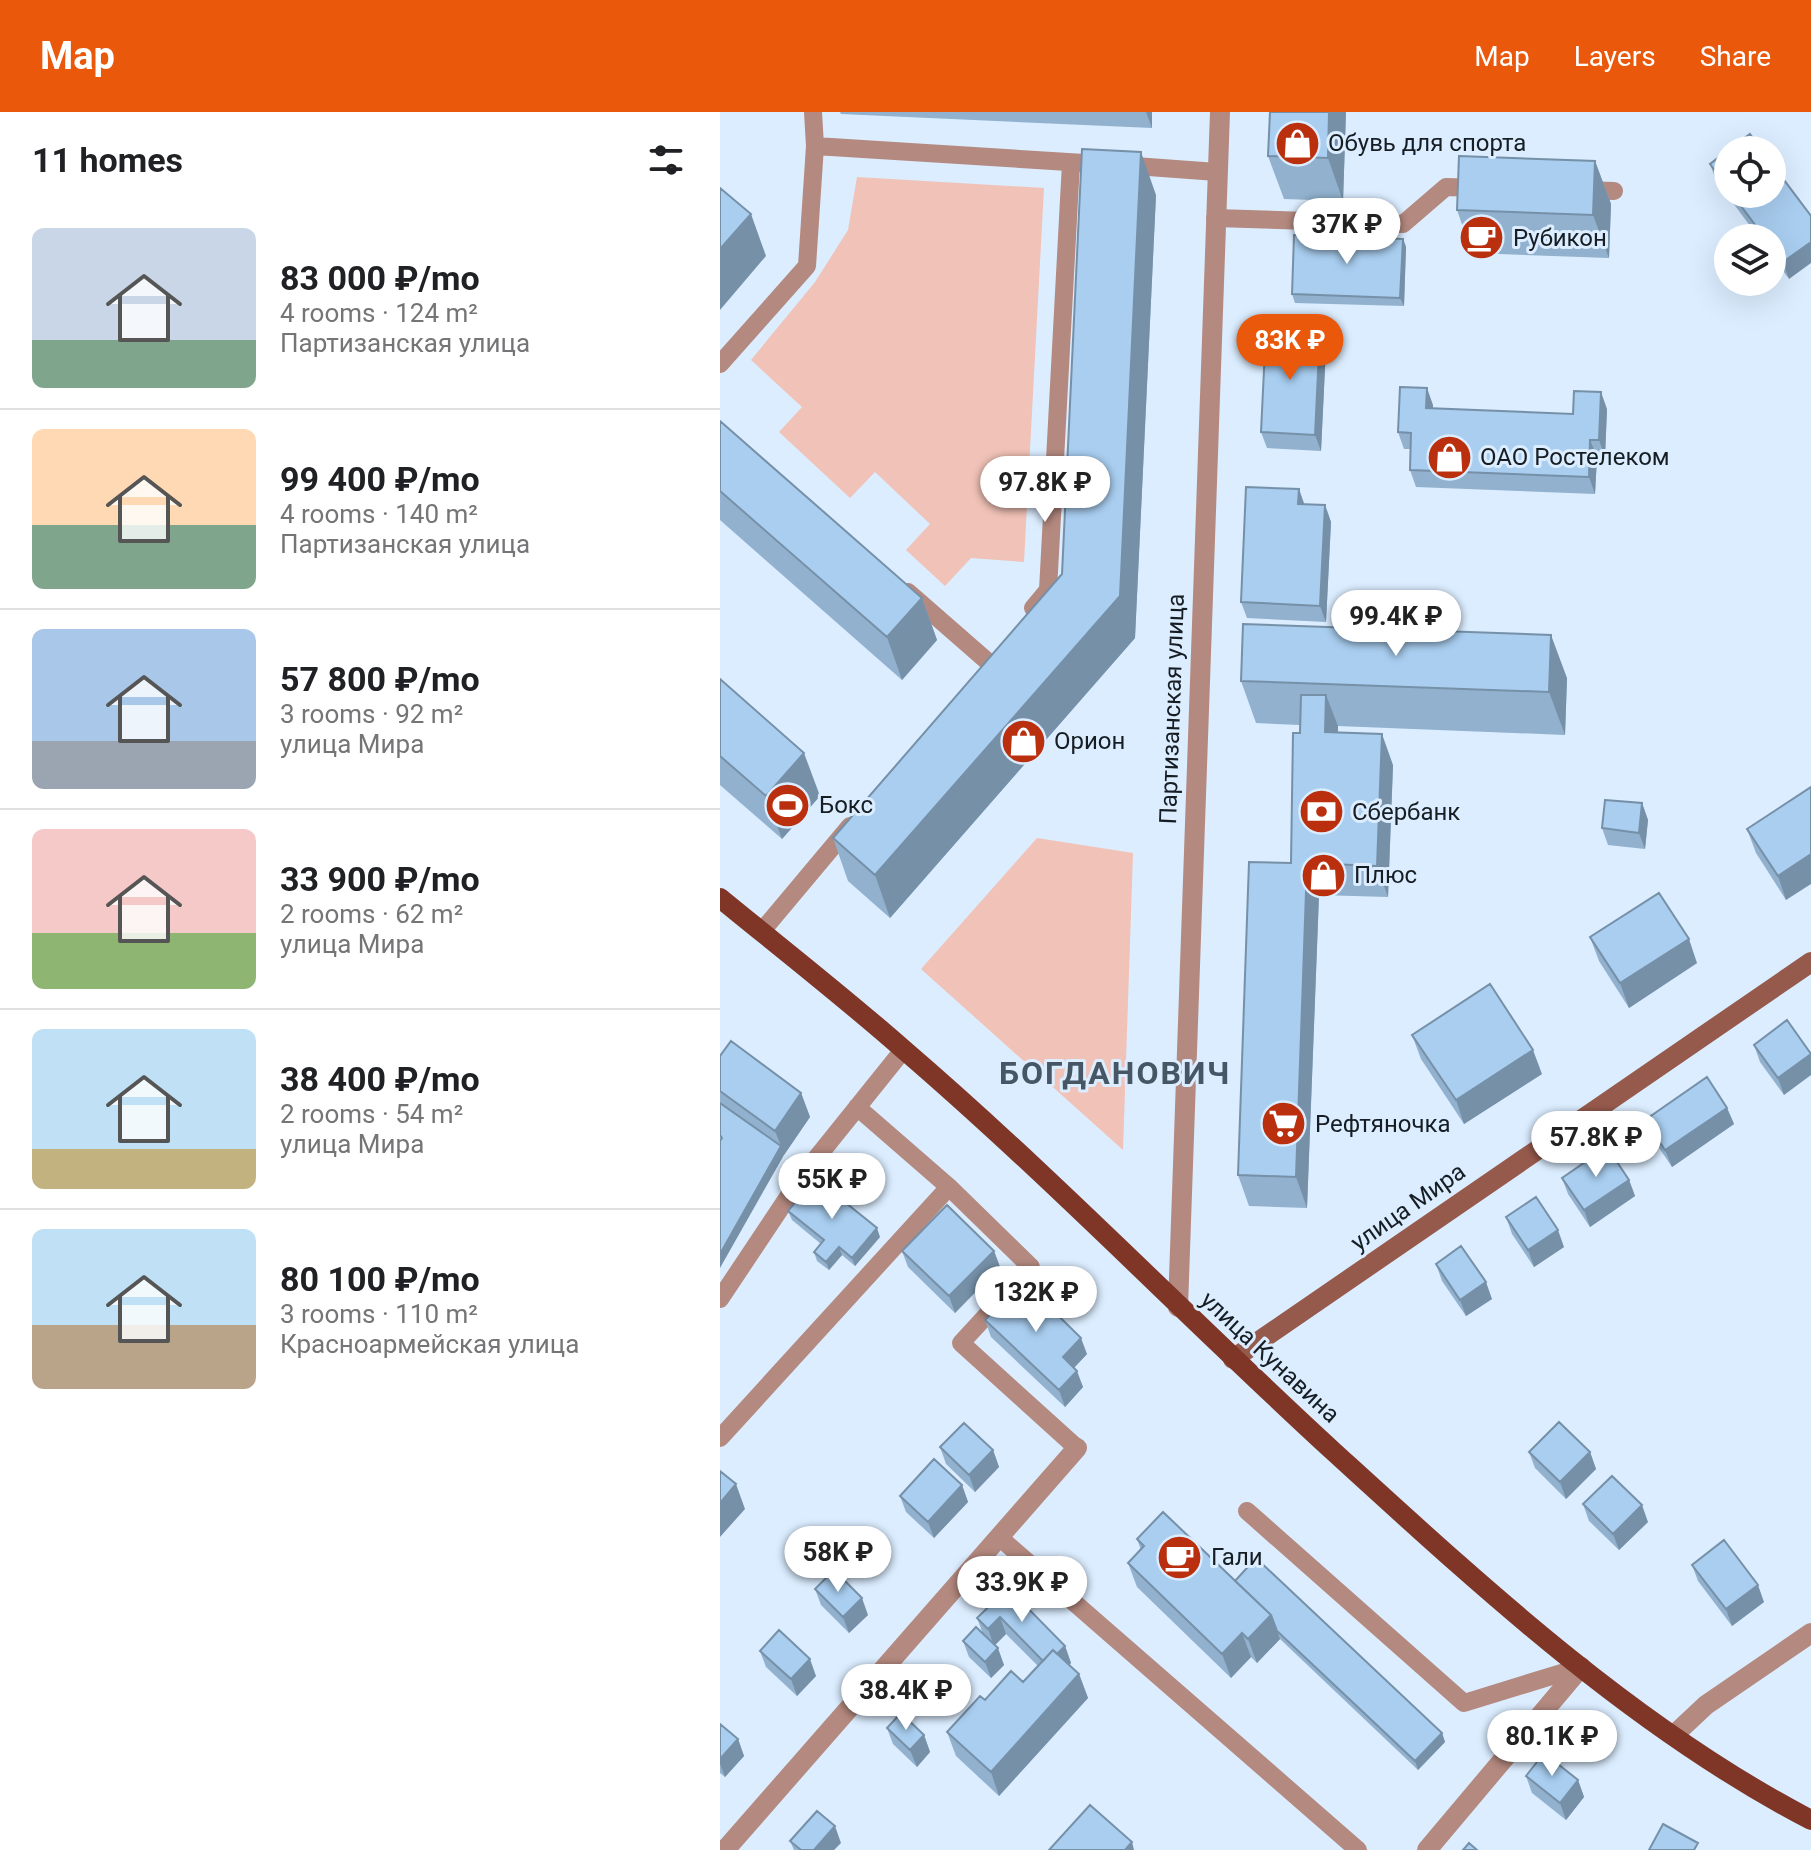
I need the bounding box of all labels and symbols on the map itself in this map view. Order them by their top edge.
shop icon: Обувь для спорта [1273,119,1321,167]
place label: Обувь для спорта [1328,129,1526,157]
pin: 37K ₽ [1291,198,1403,266]
cafe icon: Рубикон [1458,214,1506,262]
place label: Рубикон [1513,224,1607,252]
pin: 83K ₽ [1234,314,1346,382]
shop icon: ОАО Ростелеком [1425,433,1473,481]
place label: ОАО Ростелеком [1480,443,1670,471]
pin: 97.8K ₽ [971,456,1119,524]
pin: 99.4K ₽ [1322,590,1470,658]
street label: Партизанская улица [1154,593,1190,825]
shop icon: Орион [999,717,1047,765]
place label: Орион [1054,727,1125,755]
sports icon: Бокс [764,781,812,829]
bank icon: Сбербанк [1297,788,1345,836]
place label: Бокс [819,791,873,819]
place label: Сбербанк [1352,798,1460,826]
shop icon: Плюс [1299,851,1347,899]
place label: Плюс [1354,861,1417,889]
district label: БОГДАНОВИЧ [999,1054,1231,1092]
supermarket icon: Рефтяночка [1260,1100,1308,1148]
place label: Рефтяночка [1315,1110,1451,1138]
pin: 57.8K ₽ [1522,1111,1670,1179]
pin: 55K ₽ [776,1153,888,1221]
street label: улица Мира [1345,1157,1471,1257]
pin: 132K ₽ [971,1266,1101,1334]
street label: улица Кунавина [1195,1286,1345,1428]
pin: 58K ₽ [782,1526,894,1594]
cafe icon: Гали [1156,1533,1204,1581]
place label: Гали [1211,1543,1263,1571]
pin: 33.9K ₽ [948,1556,1096,1624]
pin: 38.4K ₽ [832,1664,980,1732]
pin: 80.1K ₽ [1478,1710,1626,1778]

